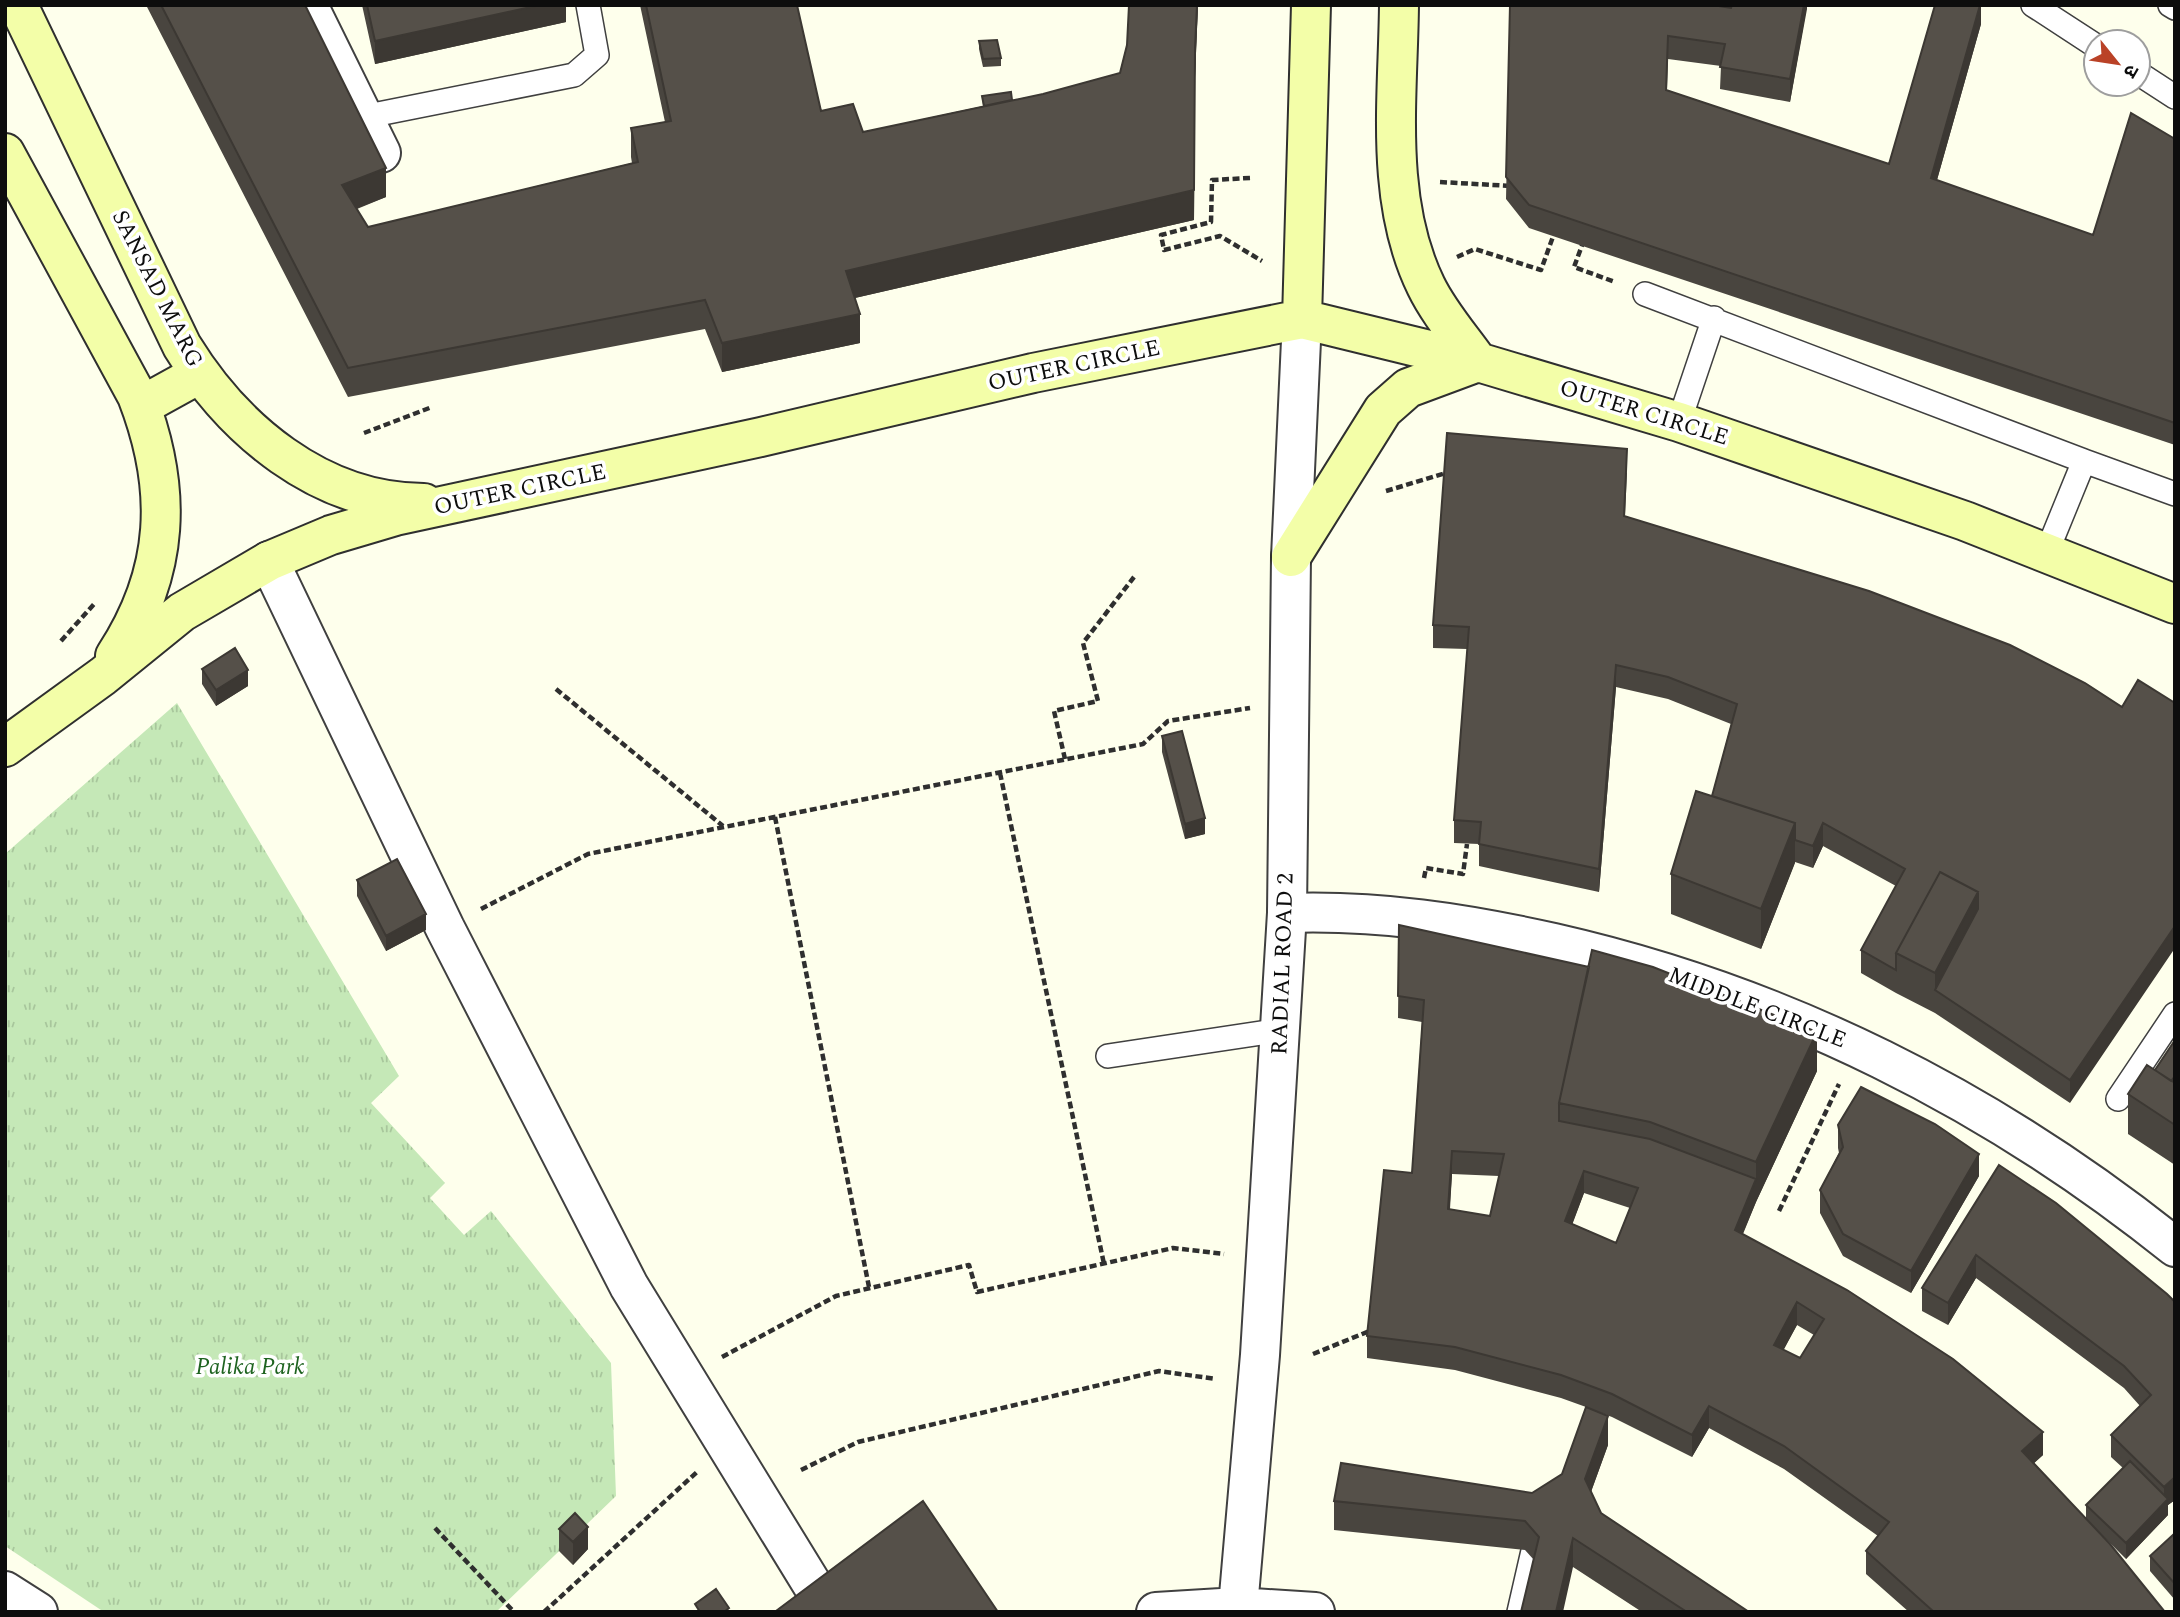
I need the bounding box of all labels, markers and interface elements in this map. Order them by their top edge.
north arrow [2082,28,2152,98]
text: उ [2115,59,2146,84]
street label: SANSAD MARG [102,204,212,374]
street label: OUTER CIRCLE [985,331,1163,401]
street label: OUTER CIRCLE [1555,371,1733,455]
street label: OUTER CIRCLE [431,455,609,525]
street label: RADIAL ROAD 2 [1262,872,1304,1056]
street label: MIDDLE CIRCLE [1663,958,1851,1058]
park label: Palika Park [195,1350,305,1385]

